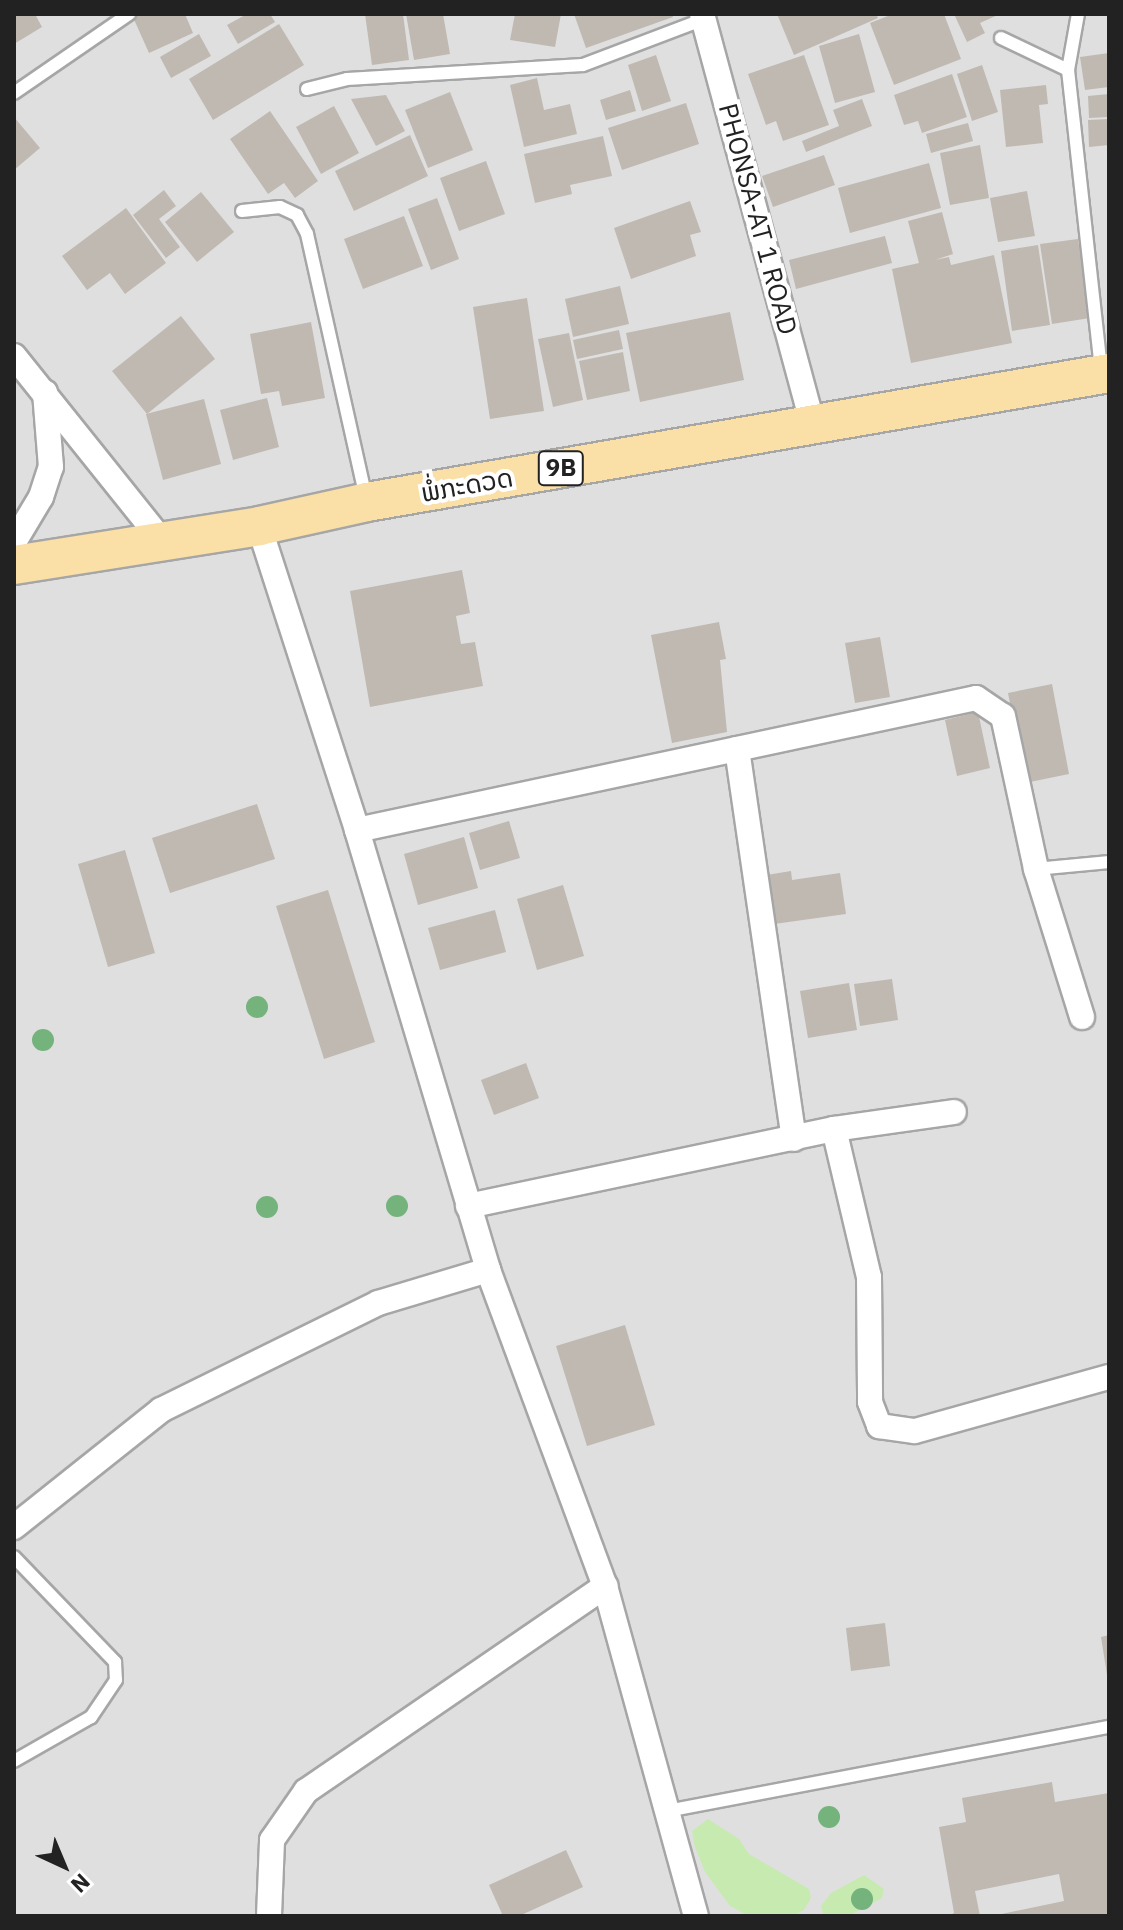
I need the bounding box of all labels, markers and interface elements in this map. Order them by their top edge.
street label: PHONSA-AT 1 ROAD [712,100,804,338]
road number: 9B [537,448,585,488]
street label: ພໍ່ກະດວດ [419,462,515,508]
north arrow [24,1826,104,1906]
text: N [65,1868,97,1900]

